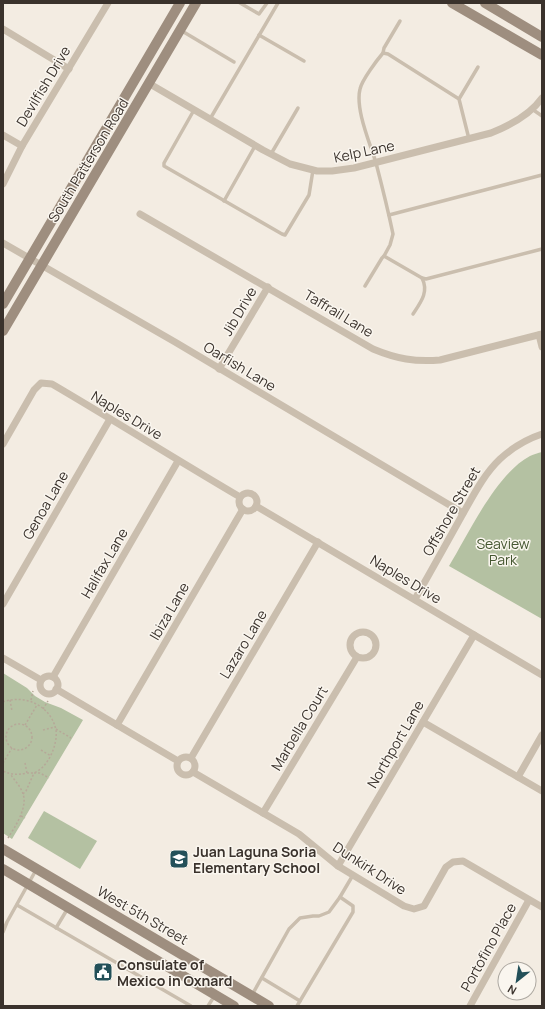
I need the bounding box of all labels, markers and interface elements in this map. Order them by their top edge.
street label: Devilfish Drive [12,42,74,130]
street label: South Patterson Road [44,95,132,225]
street label: Kelp Lane [332,135,396,167]
street label: Jib Drive [217,283,261,339]
street label: Taffrail Lane [301,285,377,341]
street label: Oarfish Lane [200,337,280,395]
street label: Naples Drive [88,386,166,444]
street label: Offshore Street [418,462,485,559]
street label: Genoa Lane [18,467,72,543]
street label: Halifax Lane [76,524,132,602]
park label: Seaview Park [476,534,530,569]
street label: Naples Drive [367,550,445,608]
street label: Ibiza Lane [145,579,193,643]
street label: Lazaro Lane [215,606,271,682]
street label: Marbella Court [266,682,332,774]
street label: Northport Lane [362,697,428,791]
street label: Dunkirk Drive [330,837,410,899]
place label: Juan Laguna Soria Elementary School [193,842,320,877]
school or university icon: Juan Laguna Soria Elementary School [168,848,190,870]
street label: West 5th Street [94,881,192,949]
street label: Portofino Place [456,899,520,995]
place label: Consulate of Mexico in Oxnard [117,955,232,990]
public building icon: Consulate of Mexico in Oxnard [92,961,114,983]
north arrow [497,961,537,1001]
text: N [504,982,519,999]

